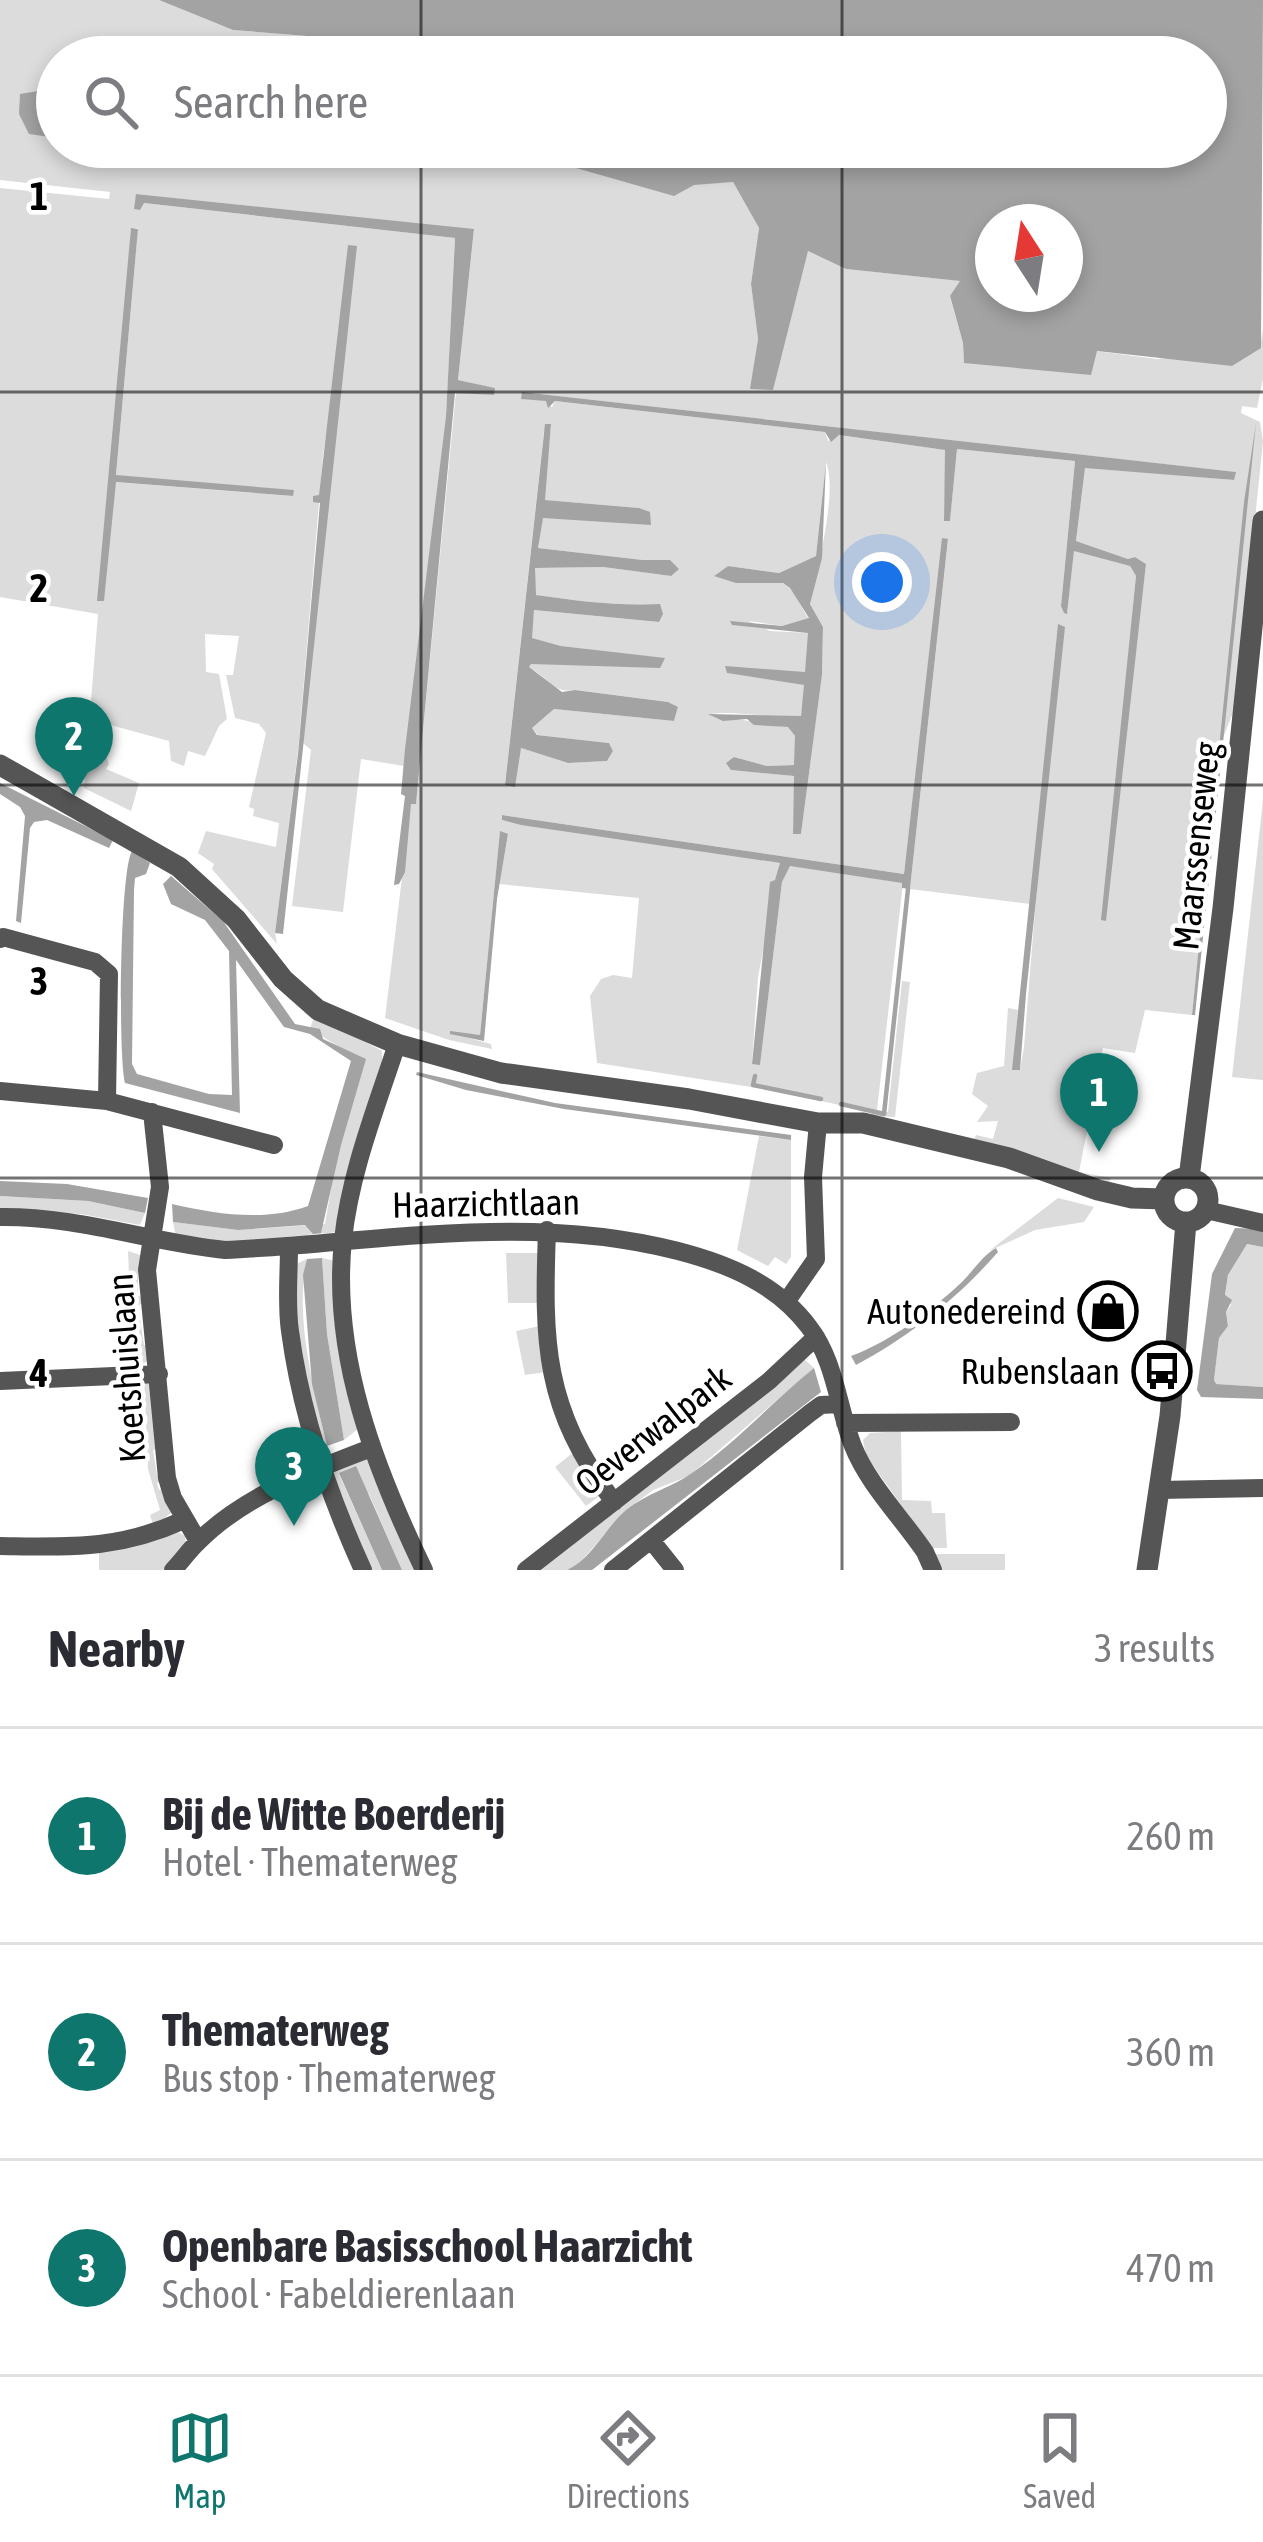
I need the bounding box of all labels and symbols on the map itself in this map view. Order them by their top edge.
text: 1 [30,174,48,218]
north arrow [975,204,1083,312]
your location [852,552,912,612]
text: 2 [30,566,48,610]
pin: 2 [35,697,113,796]
street label: Maarssenseweg [1164,739,1228,952]
text: 3 [30,959,48,1003]
pin: 1 [1060,1053,1138,1152]
street label: Haarzichtlaan [392,1180,580,1226]
street label: Koetshuislaan [98,1272,154,1464]
shop icon: Autonedereind [1077,1280,1139,1342]
place label: Autonedereind [867,1290,1066,1332]
bus stop icon: Rubenslaan [1131,1340,1193,1402]
place label: Rubenslaan [961,1350,1120,1392]
text: 4 [29,1351,48,1395]
street label: Oeverwalpark [567,1356,739,1504]
pin: 3 [255,1427,333,1526]

